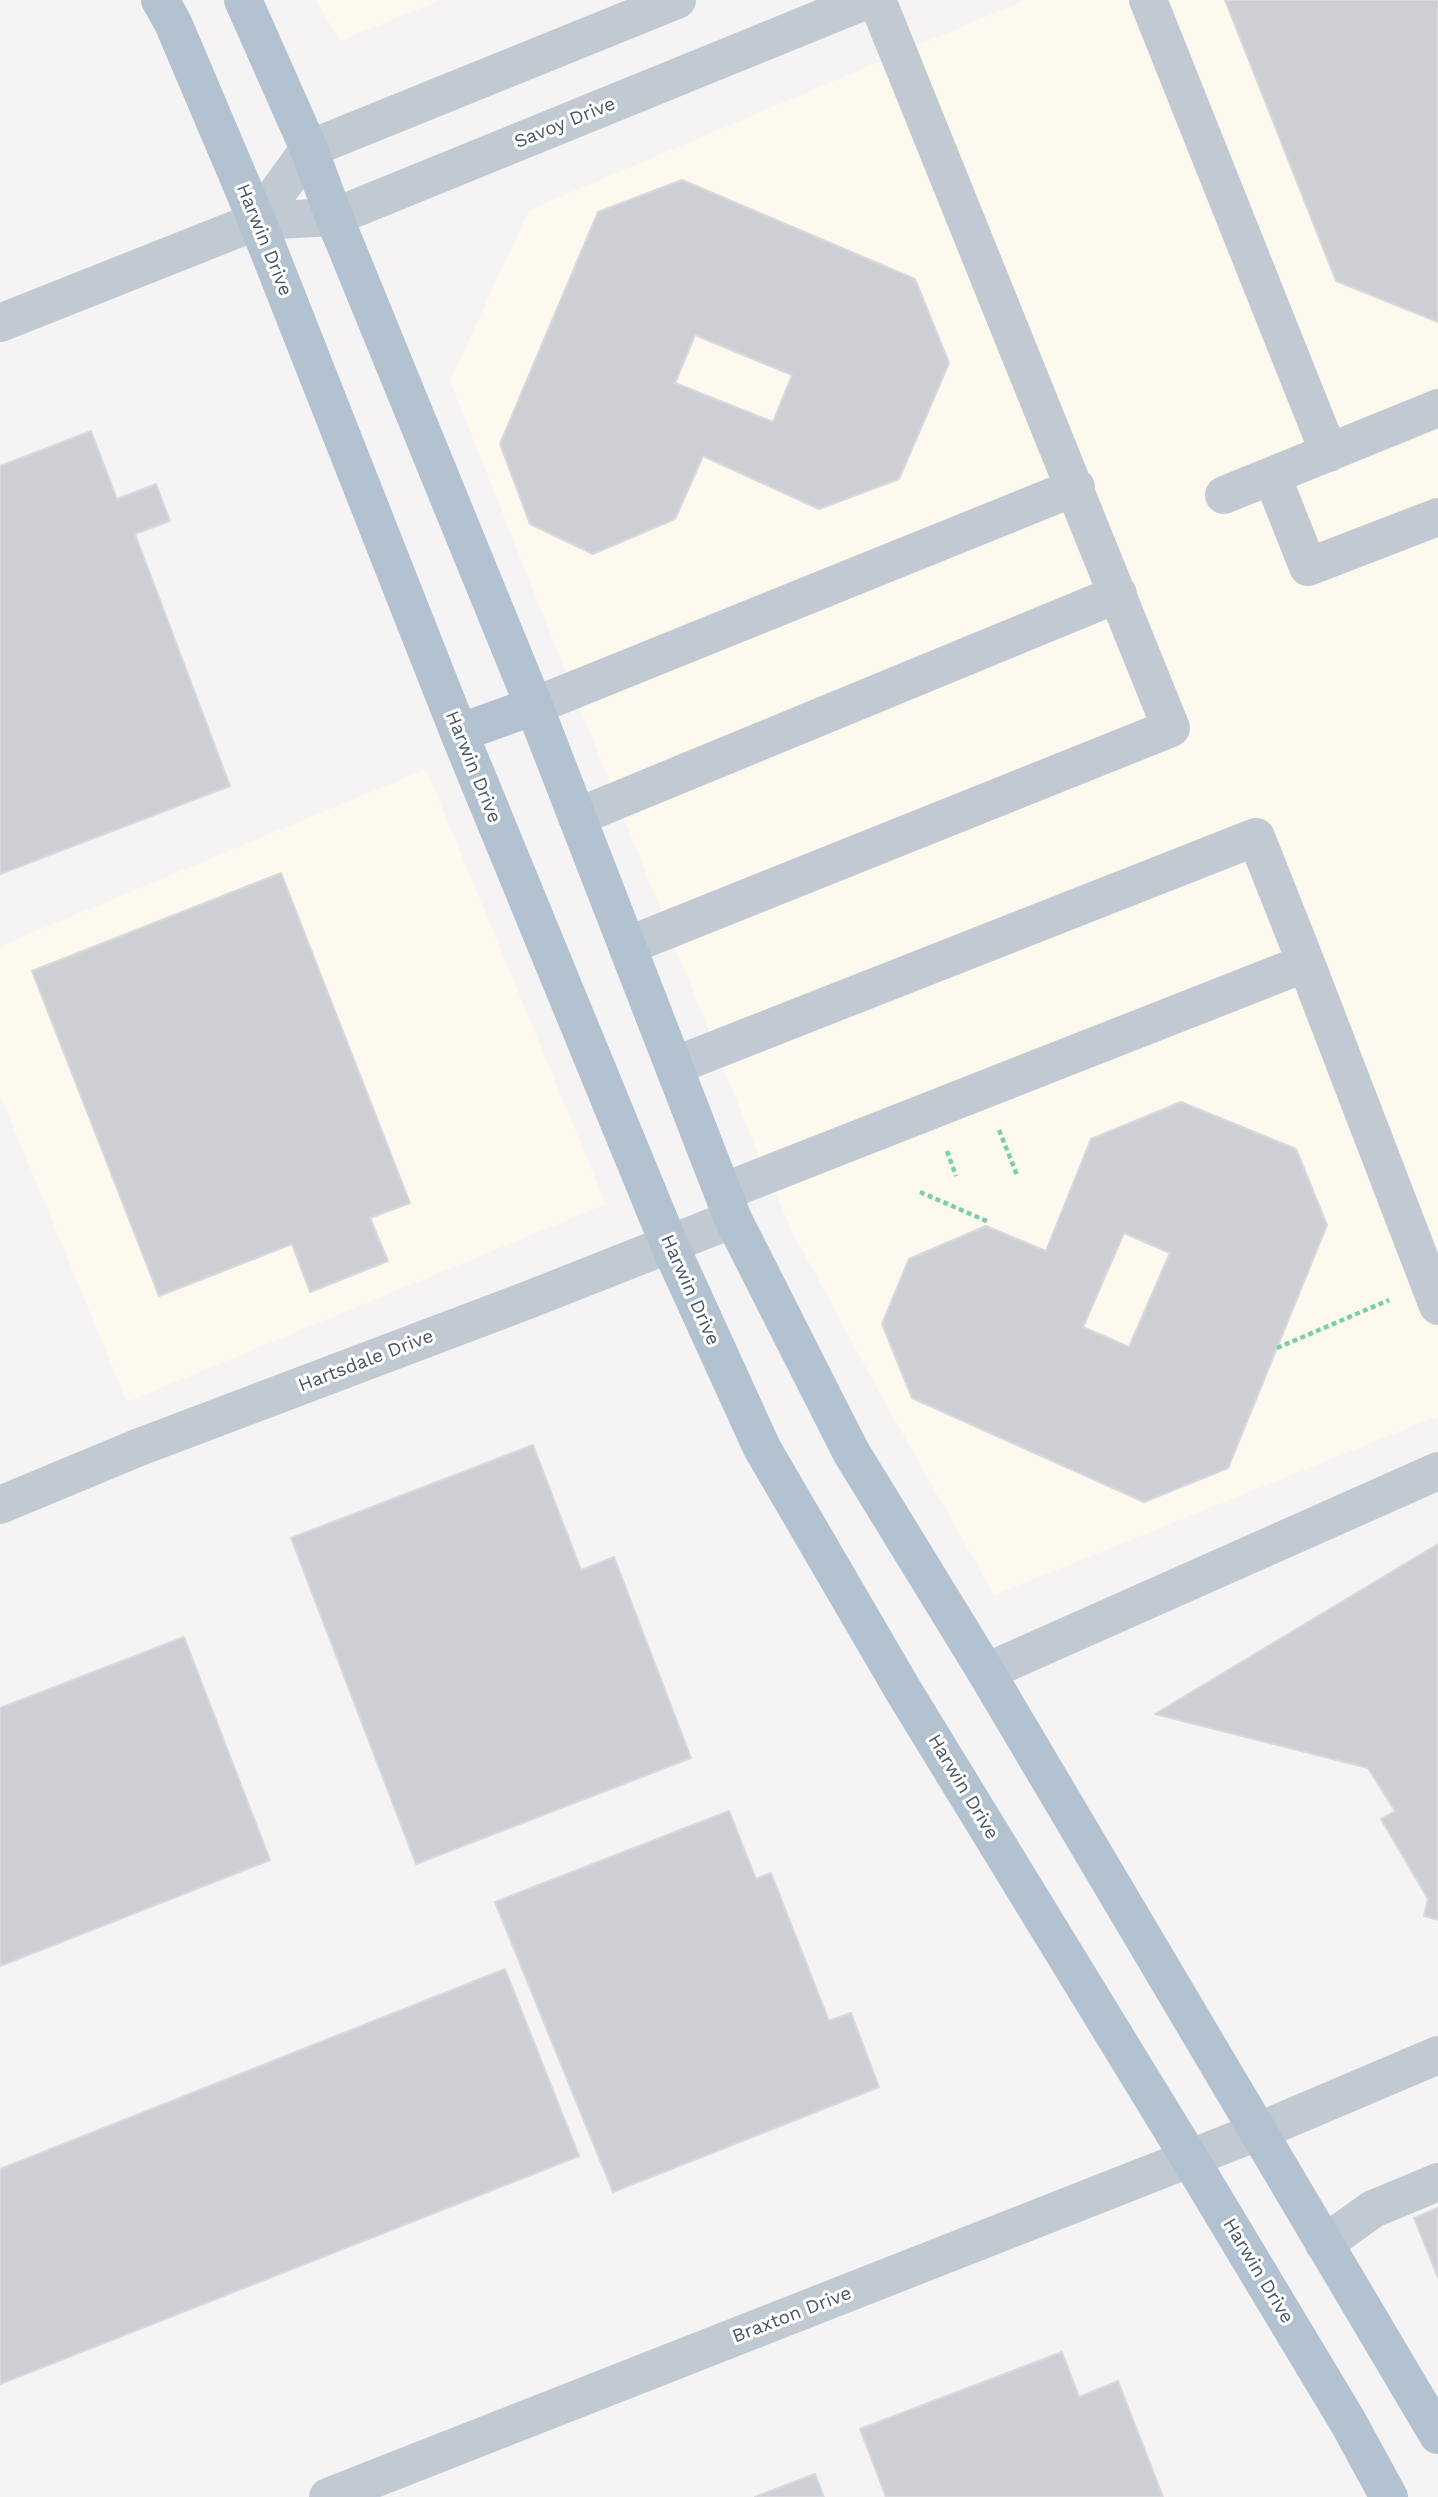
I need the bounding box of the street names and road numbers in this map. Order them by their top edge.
street label: Savoy Drive [511,92,619,154]
street label: Harwin Drive [231,181,297,299]
street label: Harwin Drive [440,708,506,826]
street label: Harwin Drive [655,1231,725,1349]
street label: Hartsdale Drive [295,1325,437,1397]
street label: Harwin Drive [923,1730,1003,1844]
street label: Harwin Drive [1218,2214,1298,2328]
street label: Braxton Drive [729,2282,855,2348]

